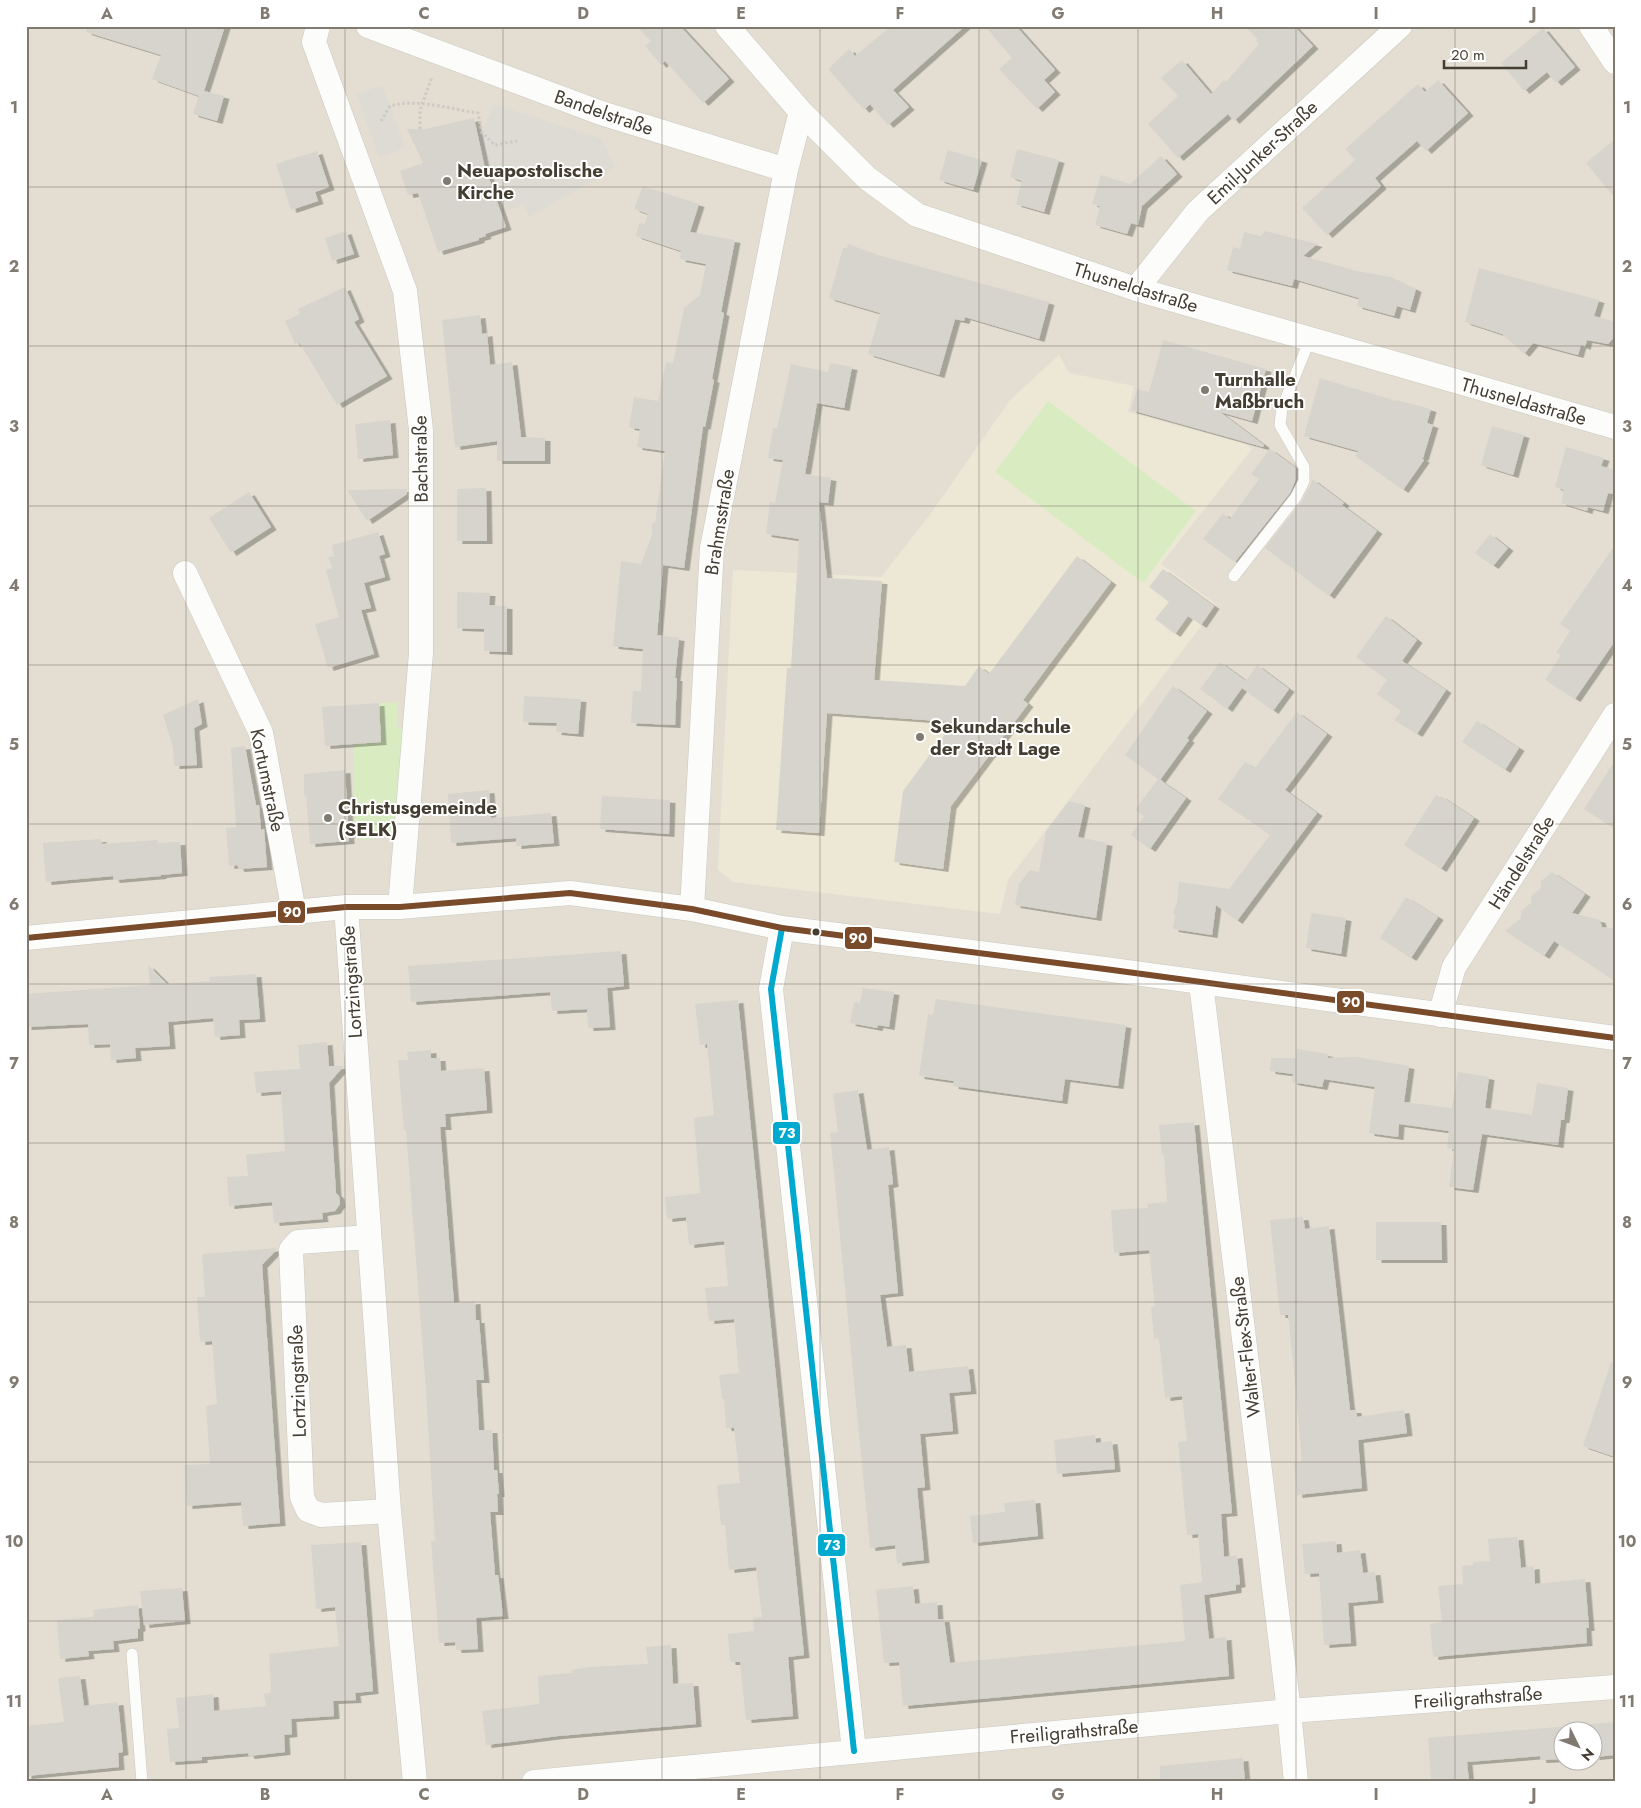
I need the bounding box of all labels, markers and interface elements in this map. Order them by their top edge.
text: A [100,2,113,25]
text: B [260,2,270,25]
text: C [418,2,430,25]
text: D [577,2,589,25]
text: E [736,2,746,25]
text: F [896,2,904,25]
text: G [1051,2,1065,25]
text: H [1211,2,1223,25]
text: I [1373,2,1379,25]
text: J [1528,2,1537,25]
scale bar [1444,38,1526,70]
text: 20 m [1451,44,1485,66]
street label: Bandelstraße [551,83,657,142]
street label: Emil-Junker-Straße [1201,94,1324,211]
text: 1 [10,96,18,119]
text: 1 [1623,96,1631,119]
place label: Neuapostolische Kirche [457,157,603,206]
marker: Neuapostolische Kirche [441,175,453,187]
text: 2 [9,255,19,278]
text: 2 [1622,255,1632,278]
street label: Thusneldastraße [1070,256,1202,319]
place label: Turnhalle Maßbruch [1215,366,1304,415]
street label: Thusneldastraße [1458,371,1590,432]
marker: Turnhalle Maßbruch [1199,384,1211,396]
text: 3 [9,415,19,438]
street label: Bachstraße [406,415,435,503]
text: 3 [1622,415,1632,438]
street label: Brahmsstraße [698,467,741,577]
text: 4 [8,574,20,597]
text: 4 [1621,574,1633,597]
place label: Sekundarschule der Stadt Lage [930,713,1071,762]
street label: Kortumstraße [243,726,292,834]
marker: Sekundarschule der Stadt Lage [914,731,926,743]
text: 5 [9,733,19,756]
text: 5 [1622,733,1632,756]
place label: Christusgemeinde (SELK) [338,794,497,843]
street label: Händelstraße [1482,810,1561,914]
marker: Christusgemeinde (SELK) [322,812,334,824]
text: 6 [9,893,19,916]
text: 6 [1622,893,1632,916]
line badge: 90 [277,900,306,924]
text: 90 [283,902,301,922]
street label: Lortzingstraße [334,925,369,1039]
line badge: 90 [844,926,873,950]
unlabelled marker [811,927,821,937]
text: 90 [849,928,867,948]
line badge: 90 [1336,990,1365,1014]
text: 90 [1342,992,1360,1012]
text: 7 [9,1052,19,1075]
text: 7 [1622,1052,1632,1075]
line badge: 73 [772,1121,801,1145]
text: 73 [778,1123,796,1143]
text: 8 [9,1211,19,1234]
text: 8 [1622,1211,1632,1234]
street label: Walter-Flex-Straße [1223,1275,1268,1419]
street label: Lortzingstraße [282,1324,313,1438]
text: 9 [9,1371,19,1394]
text: 9 [1622,1371,1632,1394]
text: 10 [5,1530,23,1553]
text: 10 [1618,1530,1636,1553]
line badge: 73 [817,1533,846,1557]
text: 73 [823,1535,841,1555]
street label: Freiligrathstraße [1413,1680,1543,1715]
text: 11 [6,1690,22,1713]
text: 11 [1619,1690,1635,1713]
street label: Freiligrathstraße [1009,1712,1140,1751]
north arrow [1554,1720,1604,1770]
text: N [1577,1744,1599,1766]
text: A [100,1783,113,1806]
text: B [260,1783,270,1806]
text: C [418,1783,430,1806]
text: D [577,1783,589,1806]
text: E [736,1783,746,1806]
text: F [896,1783,904,1806]
text: G [1051,1783,1065,1806]
text: H [1211,1783,1223,1806]
text: I [1373,1783,1379,1806]
text: J [1528,1783,1537,1806]

